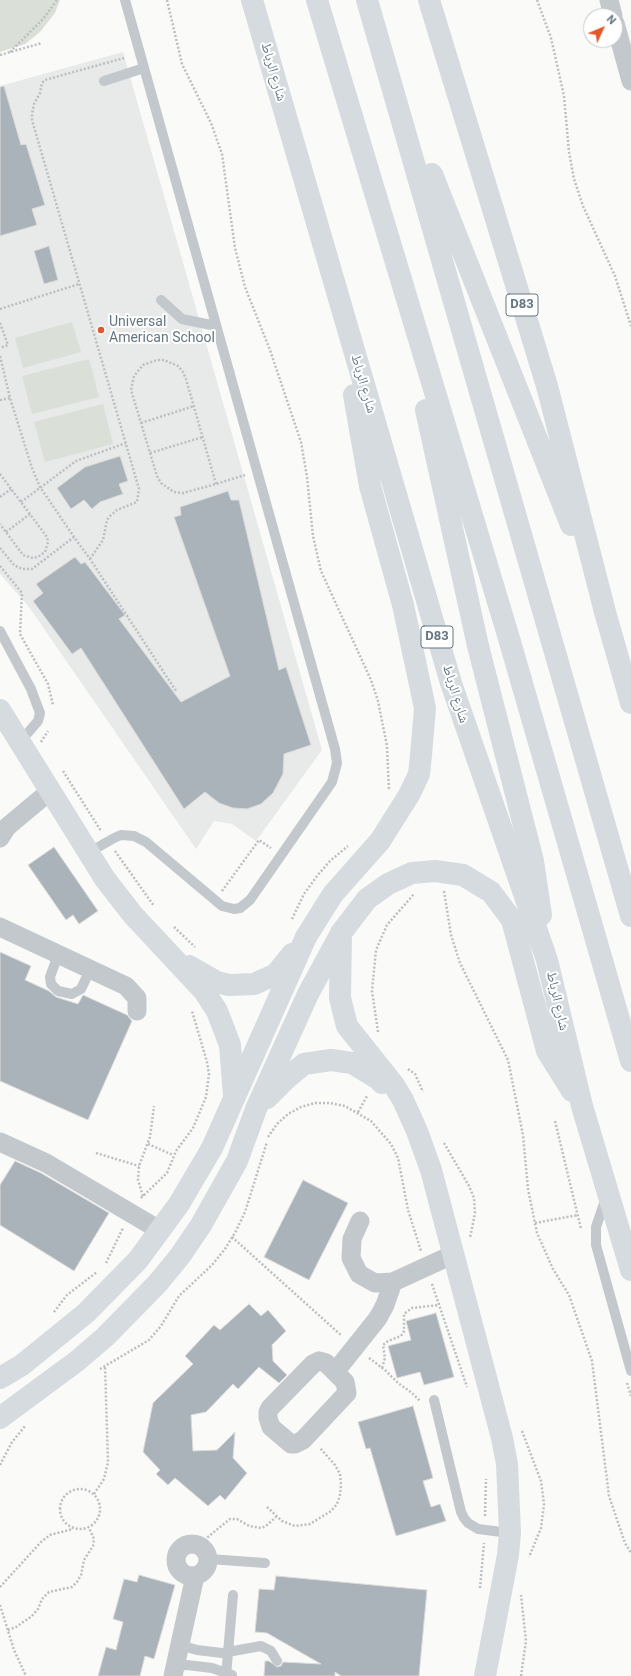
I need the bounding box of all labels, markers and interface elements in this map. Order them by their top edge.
north arrow [583,8,623,48]
text: N [604,13,619,27]
street label: شارع الرباط [257,41,289,103]
road number: D83 [506,294,538,316]
place label: Universal American School [109,314,215,346]
marker: Universal American School [96,325,106,335]
street label: شارع الرباط [347,353,379,415]
road number: D83 [421,626,453,648]
street label: شارع الرباط [438,663,472,725]
street label: شارع الرباط [542,970,572,1032]

